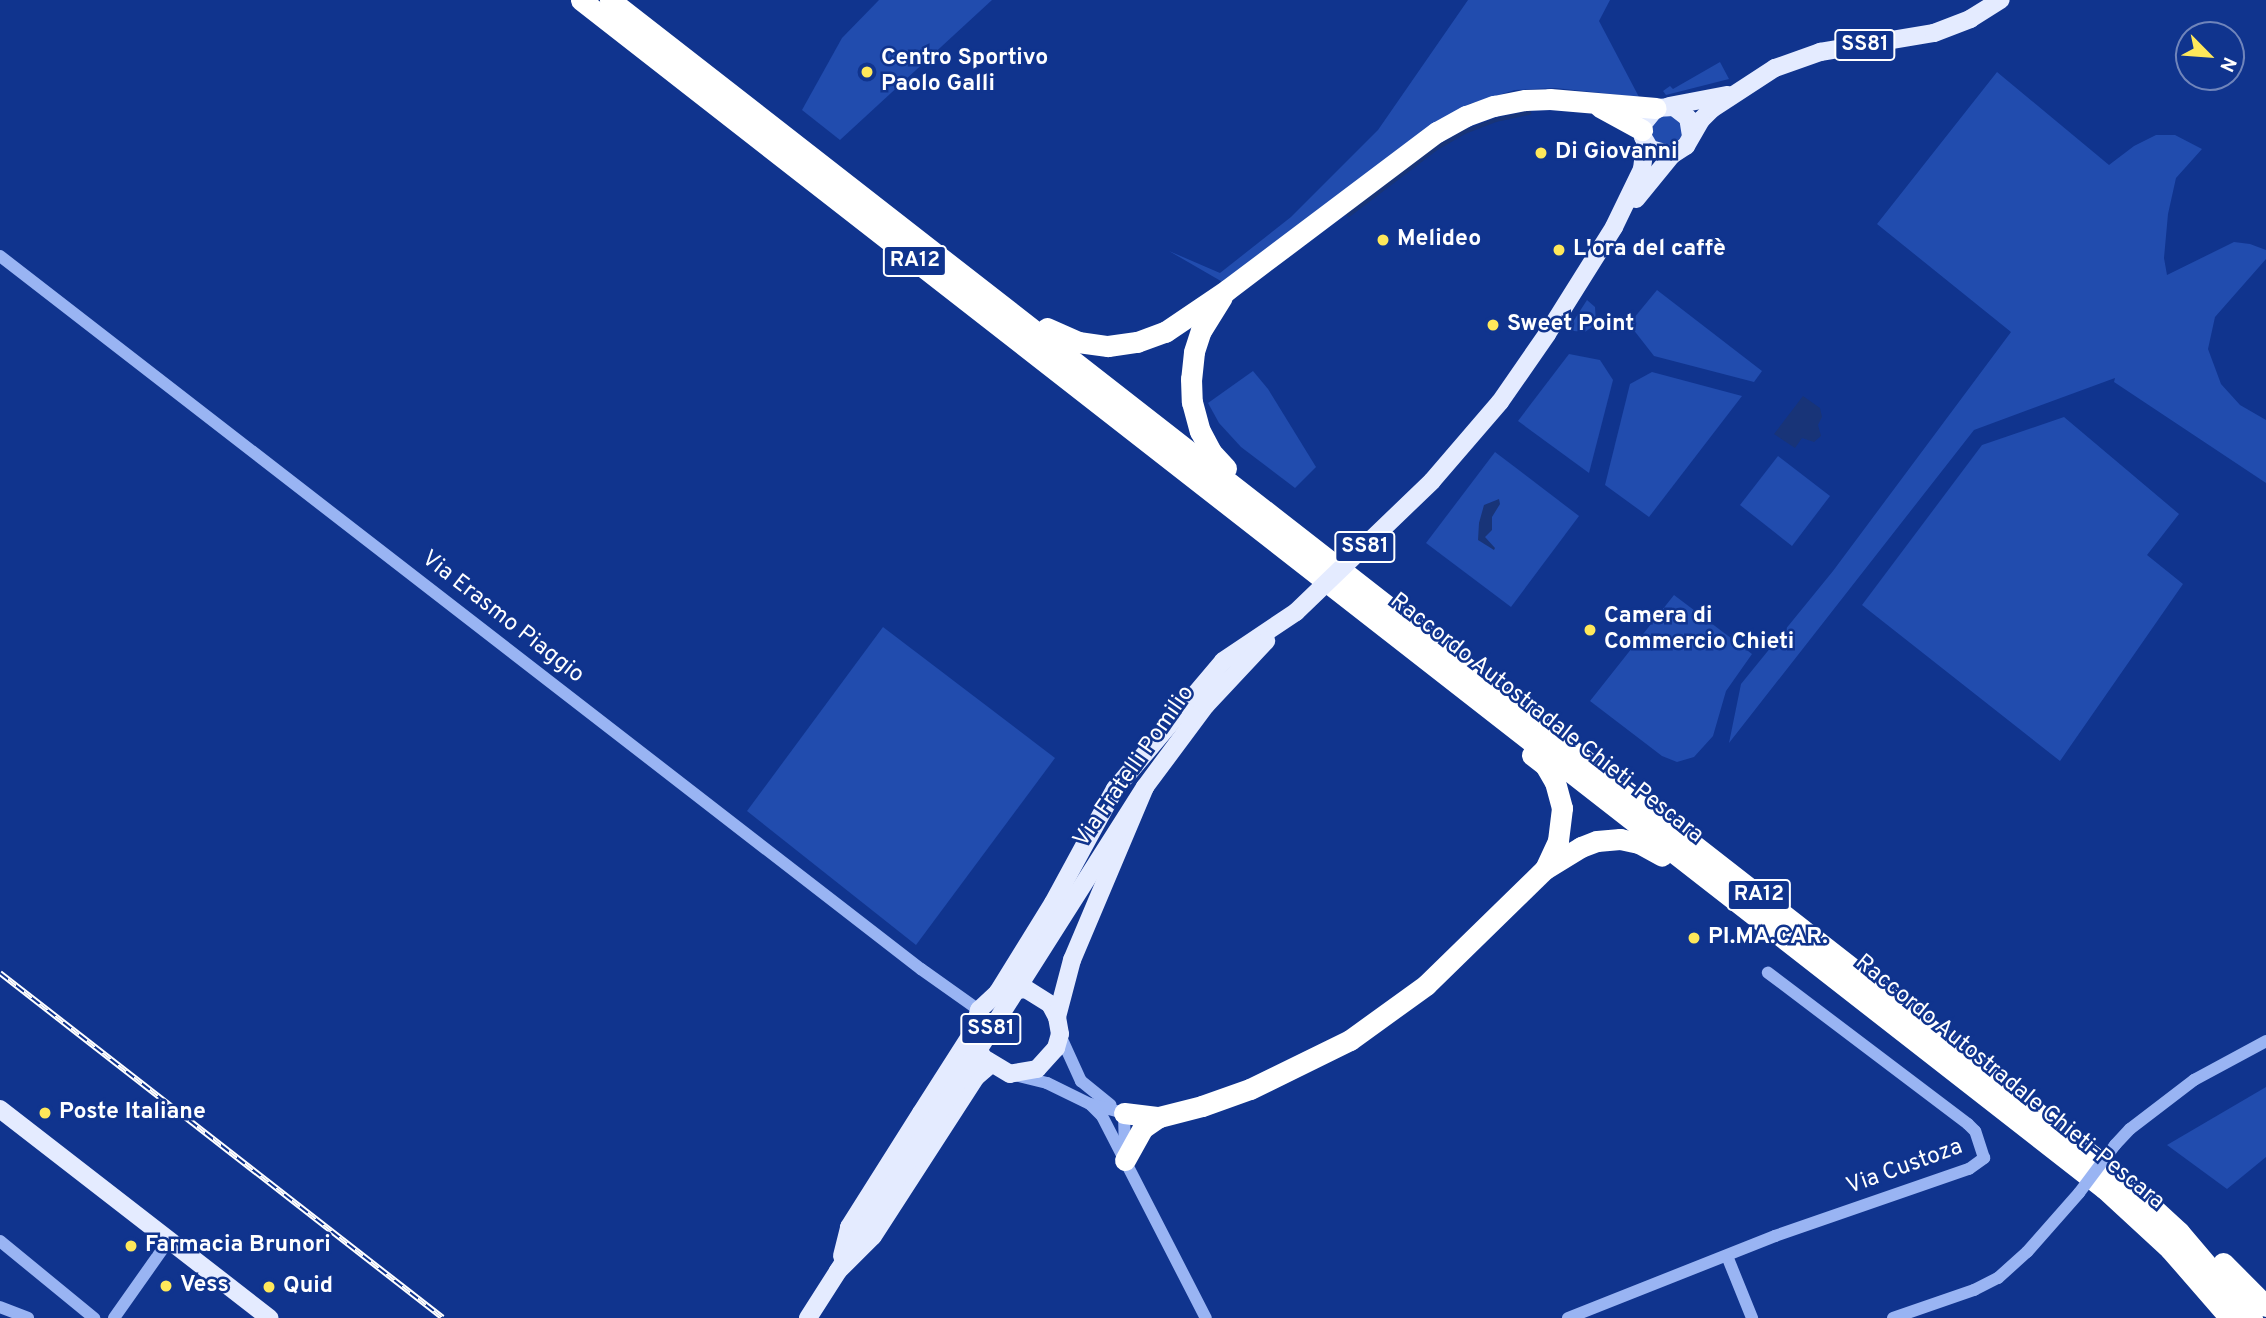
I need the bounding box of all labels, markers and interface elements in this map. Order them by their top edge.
north arrow [2175,21,2245,91]
road number: SS81 [1834,28,1896,62]
place label: Centro Sportivo Paolo Galli [881,45,1048,99]
text: N [2213,53,2241,75]
marker: Centro Sportivo Paolo Galli [859,64,875,80]
place label: Di Giovanni [1555,139,1678,167]
marker: Di Giovanni [1533,145,1549,161]
place label: Melideo [1397,226,1481,254]
marker: Melideo [1375,232,1391,248]
place label: L'ora del caffè [1573,236,1726,264]
marker: L'ora del caffè [1551,242,1567,258]
road number: RA12 [882,244,948,278]
place label: Sweet Point [1507,311,1634,339]
marker: Sweet Point [1485,317,1501,333]
road number: SS81 [1334,530,1396,564]
street label: Via Erasmo Piaggio [415,546,589,690]
street label: Raccordo Autostradale Chieti-Pescara [1383,588,1709,850]
place label: Camera di Commercio Chieti [1604,603,1794,657]
marker: Camera di Commercio Chieti [1582,622,1598,638]
street label: Via Fratelli Pomilio [1069,681,1201,853]
road number: RA12 [1726,878,1792,912]
place label: PI.MA.CAR. [1708,924,1828,952]
marker: PI.MA.CAR. [1686,930,1702,946]
street label: Raccordo Autostradale Chieti-Pescara [1848,949,2170,1217]
road number: SS81 [960,1012,1023,1046]
place label: Poste Italiane [59,1099,206,1127]
marker: Poste Italiane [37,1105,53,1121]
street label: Via Custoza [1843,1134,1967,1202]
place label: Farmacia Brunori [145,1232,331,1260]
marker: Farmacia Brunori [123,1238,139,1254]
place label: Vess [180,1272,229,1300]
place label: Quid [283,1273,333,1301]
marker: Vess [158,1278,174,1294]
marker: Quid [261,1279,277,1295]

